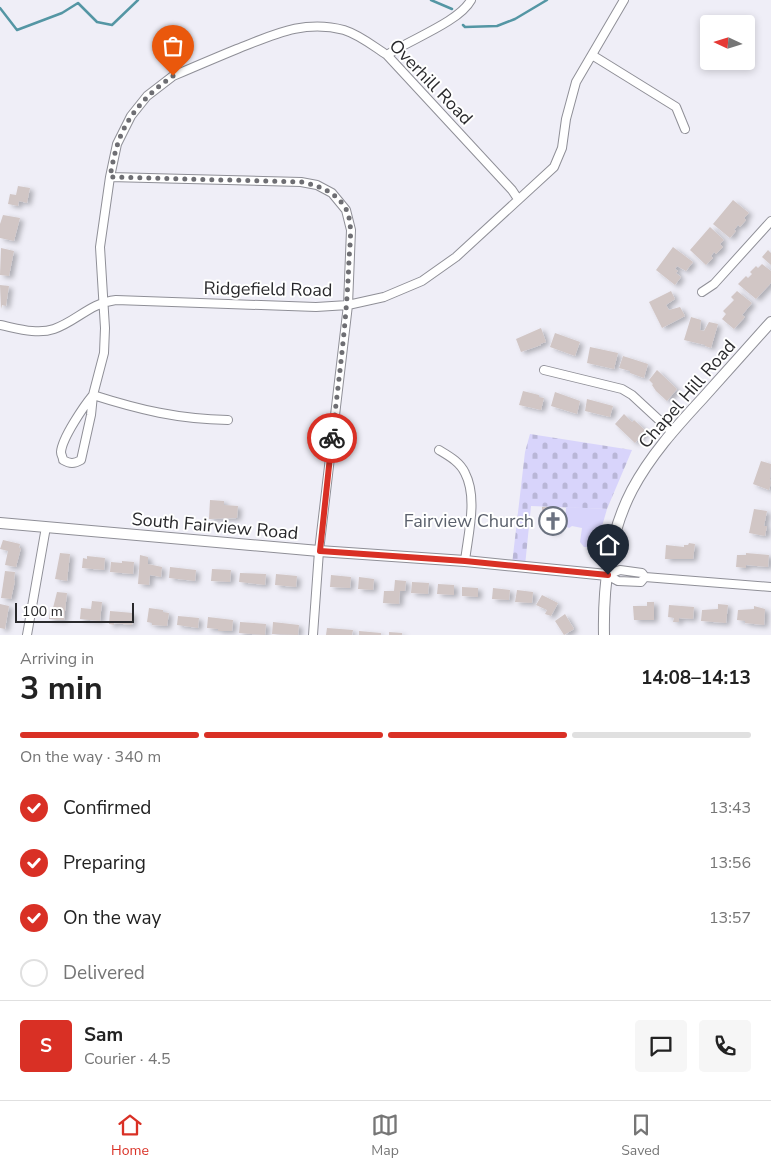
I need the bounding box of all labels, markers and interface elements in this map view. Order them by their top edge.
north arrow [700,15,755,70]
map controls [700,15,755,70]
pin [152,25,194,76]
icon: bag [159,32,187,60]
street label: Overhill Road [384,34,478,130]
street label: Ridgefield Road [203,276,333,302]
street label: Chapel Hill Road [633,334,741,454]
courier [307,413,357,463]
icon: bike [318,424,346,452]
church icon: Fairview Church [538,506,568,536]
street label: South Fairview Road [131,507,299,545]
place label: Fairview Church [404,509,534,533]
pin [587,524,629,575]
icon: home [594,531,622,559]
scale bar [15,600,134,623]
text: 100 m [22,602,63,621]
text: Arriving in [20,648,94,670]
text: 14:08–14:13 [641,665,751,691]
text: 3 min [20,667,103,710]
text: On the way · 340 m [20,746,161,768]
icon: check [20,794,48,822]
text: Confirmed [63,795,151,821]
text: 13:43 [709,797,751,819]
icon: check [20,849,48,877]
text: Preparing [63,850,146,876]
text: 13:56 [709,852,751,874]
icon: check [20,904,48,932]
text: On the way [63,905,161,931]
text: 13:57 [709,907,751,929]
text: Delivered [63,960,145,986]
button: chat [635,1020,687,1072]
button: phone [699,1020,751,1072]
text: Sam [84,1022,123,1048]
text: S [40,1033,52,1059]
text: Courier · 4.5 [84,1048,170,1070]
tab: Home [111,1111,149,1160]
tab: Map [371,1111,399,1160]
tab: Saved [621,1111,660,1160]

